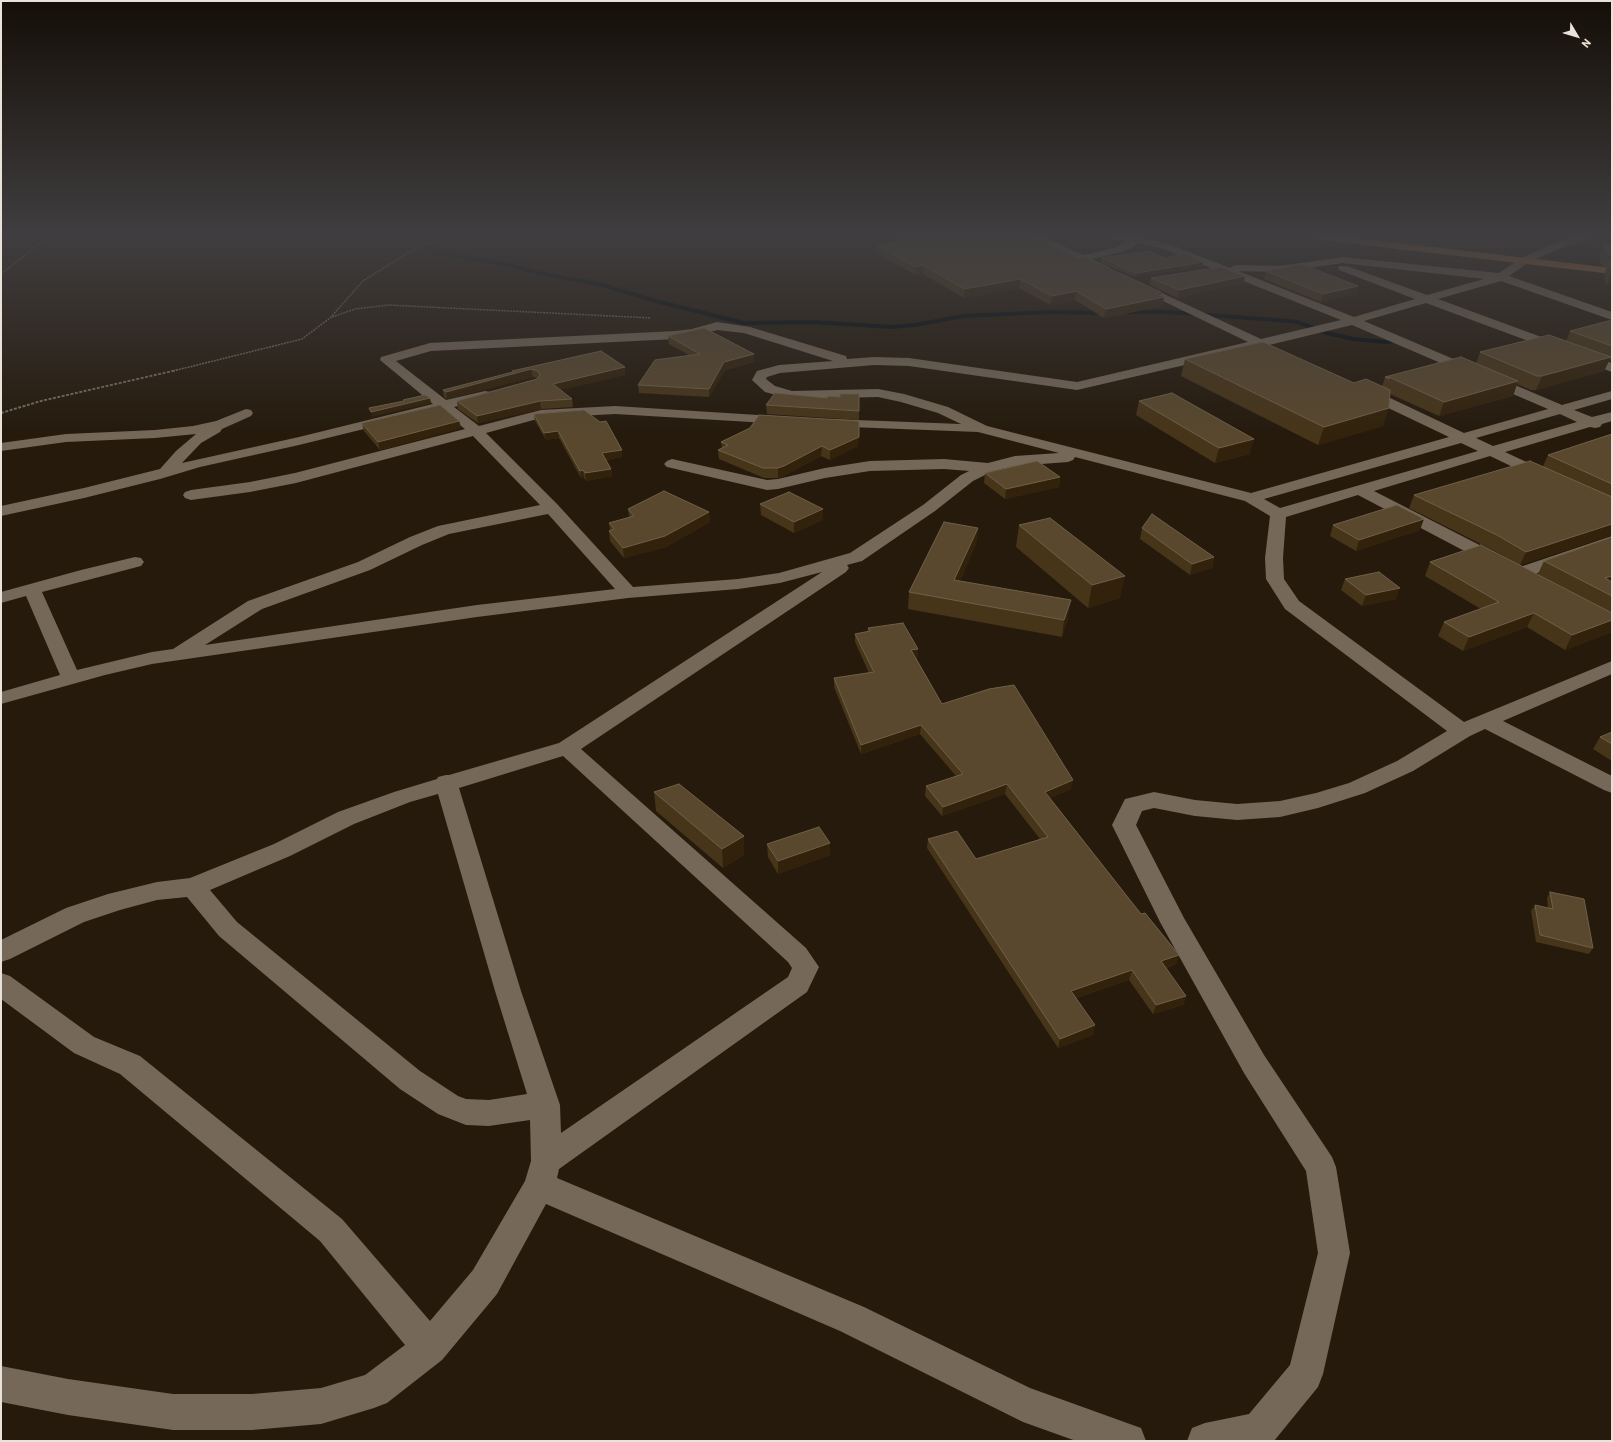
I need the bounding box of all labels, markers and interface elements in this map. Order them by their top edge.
north arrow [1557,16,1597,56]
text: N [1579,37,1594,51]

